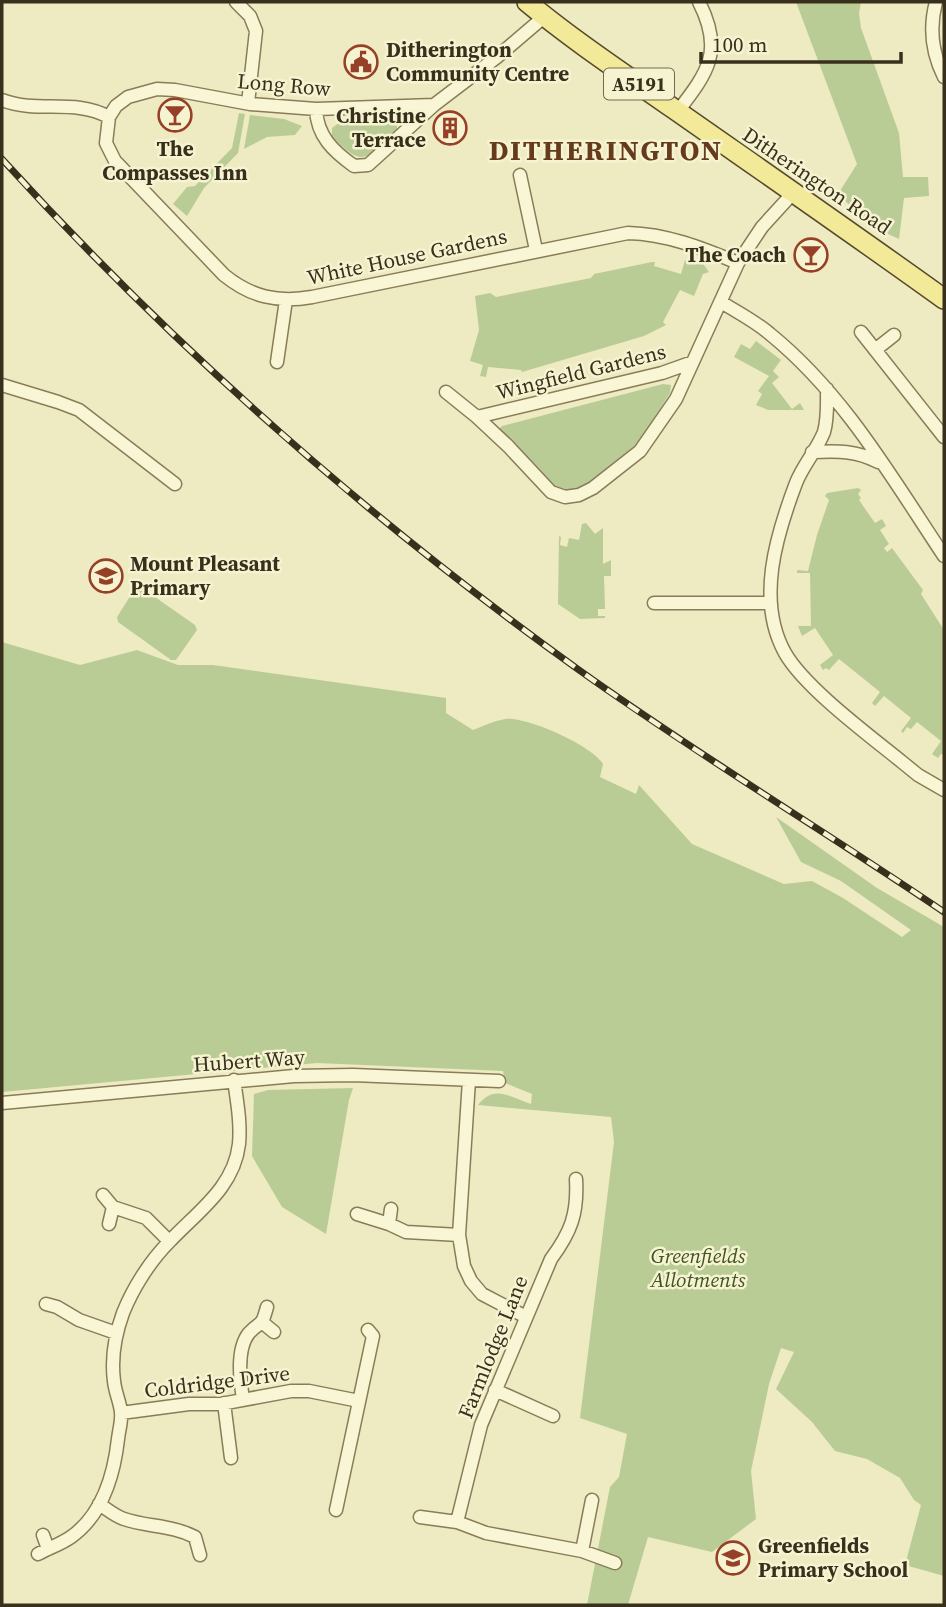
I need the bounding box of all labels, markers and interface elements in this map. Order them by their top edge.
scale bar [701,21,900,65]
text: 100 m [712,30,767,59]
place label: Ditherington Community Centre [386,35,569,88]
public building icon: Ditherington Community Centre [342,43,380,81]
street label: Long Row [236,66,332,103]
road number: A5191 [604,68,674,100]
bar icon: The Compasses Inn [156,96,194,134]
place label: Christine Terrace [336,101,426,154]
building icon: Christine Terrace [431,109,469,147]
street label: Ditherington Road [737,120,897,241]
district label: DITHERINGTON [489,131,723,169]
place label: The Compasses Inn [102,134,248,187]
street label: White House Gardens [304,221,510,292]
bar icon: The Coach [792,236,830,274]
place label: The Coach [685,240,786,269]
street label: Wingfield Gardens [493,336,669,407]
place label: Mount Pleasant Primary [130,549,280,602]
school or university icon: Mount Pleasant Primary [87,557,125,595]
street label: Hubert Way [192,1042,306,1079]
park label: Greenfields Allotments [650,1241,746,1294]
street label: Farmlodge Lane [451,1271,534,1423]
street label: Coldridge Drive [142,1358,291,1405]
place label: Greenfields Primary School [758,1531,908,1584]
school or university icon: Greenfields Primary School [714,1539,752,1577]

